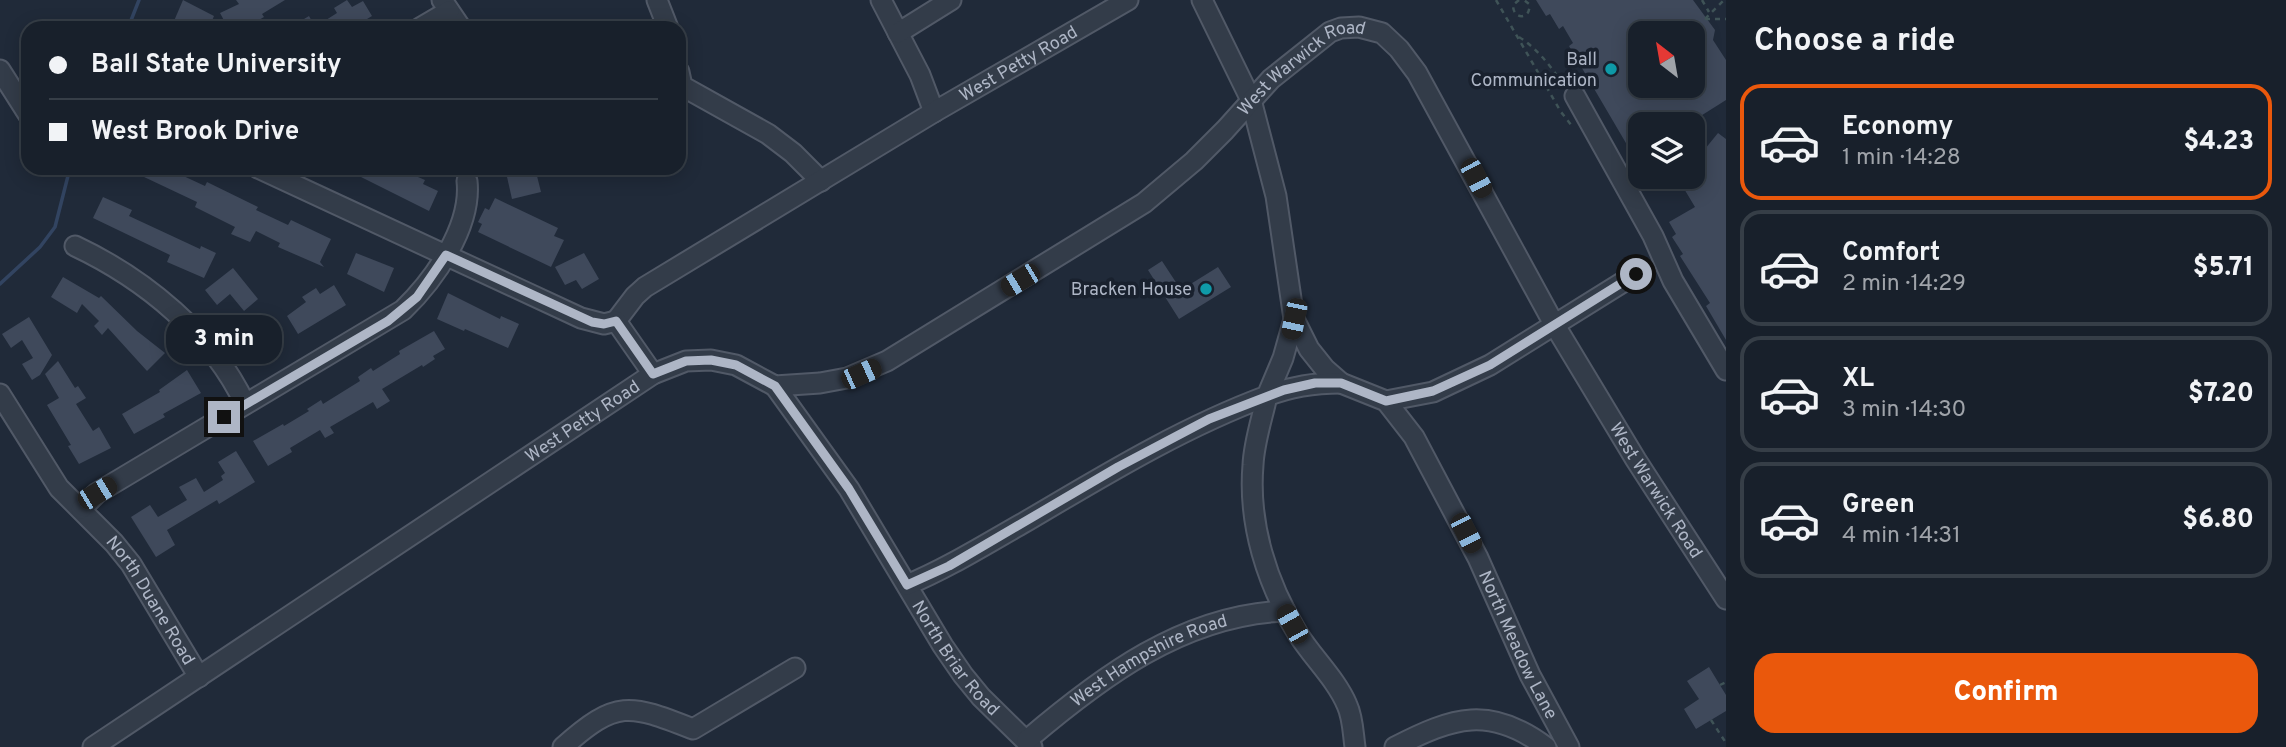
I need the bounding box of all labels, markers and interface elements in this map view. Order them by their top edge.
street label: West Warwick Road [1233,16,1368,121]
street label: West Petty Road [956,21,1082,108]
north arrow [1628,21,1704,98]
map controls [1628,21,1705,189]
text: Choose a ride [1754,22,1955,62]
text: Ball State University [91,49,341,82]
place label: Ball Communication [1470,49,1597,93]
marker: Ball Communication [1603,61,1619,77]
icon: car [1758,111,1821,174]
text: Economy [1842,111,1953,144]
button: layers [1628,112,1705,189]
text: West Brook Drive [91,116,299,149]
text: $4.23 [2183,126,2254,159]
text: 1 min · 14:28 [1842,144,1961,173]
car [1457,155,1496,201]
icon: car [1758,237,1821,300]
text: Comfort [1842,237,1940,270]
text: $5.71 [2193,252,2254,285]
route start [1620,258,1652,290]
car [997,260,1044,300]
text: 2 min · 14:29 [1842,270,1966,299]
place label: Bracken House [1071,279,1192,302]
marker: Bracken House [1198,281,1214,297]
car [1280,296,1309,342]
callout: 3 min [166,316,282,364]
text: 3 min [194,325,254,354]
car [838,356,885,392]
icon: car [1758,363,1821,426]
text: XL [1842,363,1874,396]
street label: West Petty Road [521,376,645,469]
text: $7.20 [2188,378,2254,411]
text: 3 min · 14:30 [1842,396,1966,425]
route end [208,401,240,433]
street label: West Warwick Road [1603,419,1707,563]
car [74,473,121,513]
icon: car [1758,489,1821,552]
text: Green [1842,489,1915,522]
text: $6.80 [2182,504,2254,537]
car [1448,510,1485,556]
text: 4 min · 14:31 [1842,522,1961,551]
street label: North Duane Road [100,532,199,670]
street label: North Meadow Lane [1472,568,1562,724]
street label: North Briar Road [906,597,1004,722]
car [1273,601,1312,647]
street label: West Hampshire Road [1066,610,1230,713]
button: Confirm [1754,653,2258,733]

